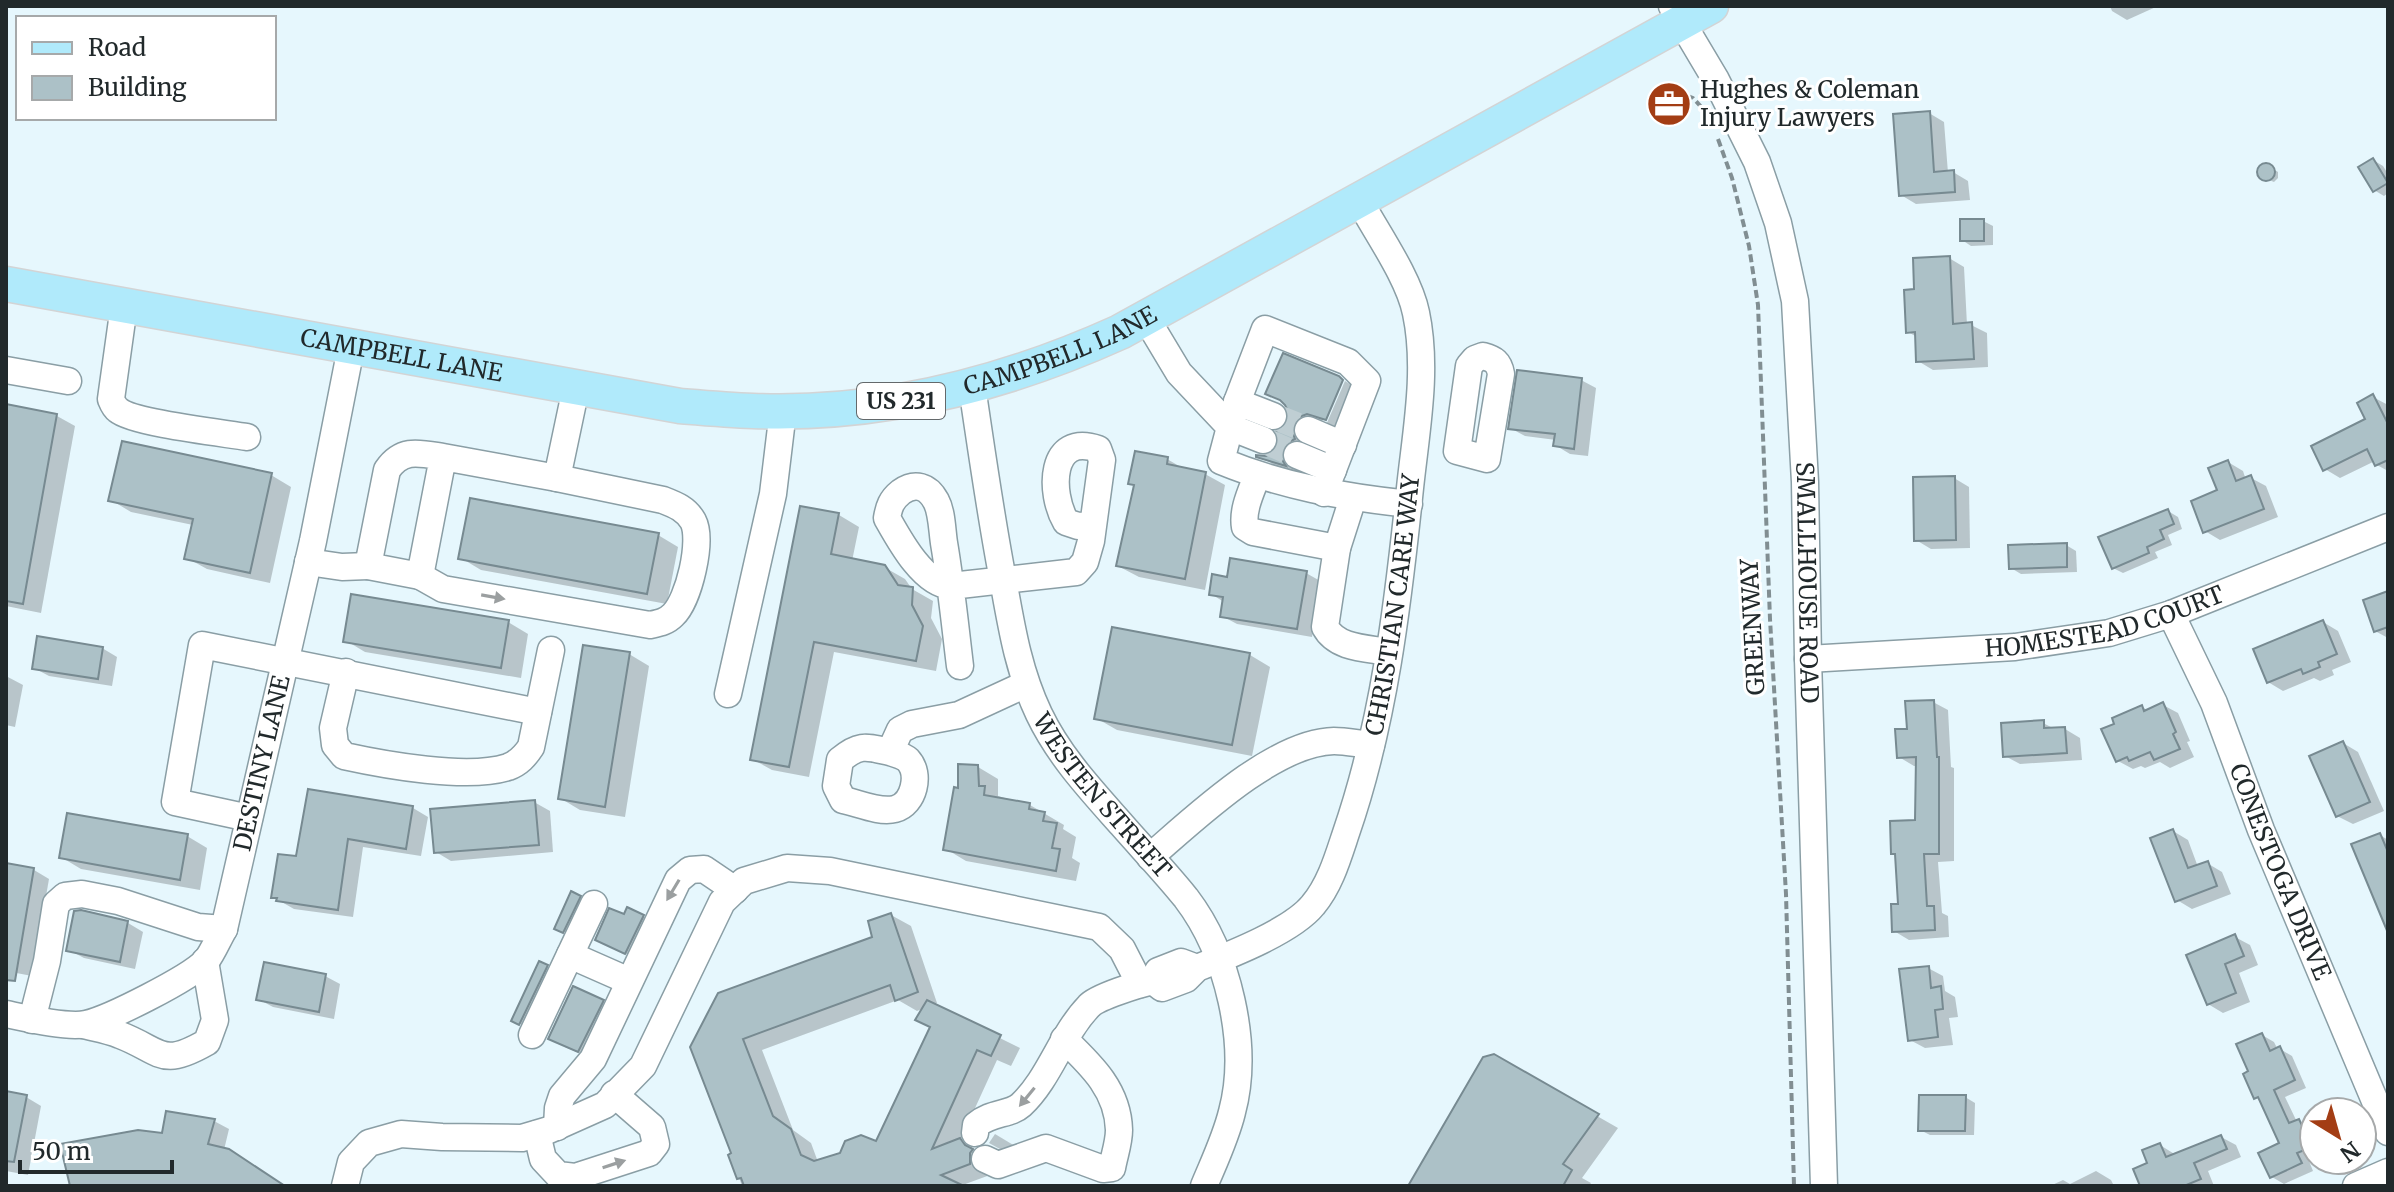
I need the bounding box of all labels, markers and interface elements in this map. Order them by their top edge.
legend [16,16,276,120]
text: Road [88,32,146,63]
text: Building [88,72,187,103]
place label: Hughes & Coleman Injury Lawyers [1700,74,1919,133]
office icon: Hughes & Coleman Injury Lawyers [1645,80,1693,128]
street label: CAMPBELL LANE [960,298,1163,402]
street label: CAMPBELL LANE [298,322,506,389]
road number: US 231 [857,383,945,419]
street label: SMALLHOUSE ROAD [1789,461,1825,704]
street label: CHRISTIAN CARE WAY [1358,472,1426,738]
street label: GREENWAY [1733,557,1772,696]
street label: HOMESTEAD COURT [1984,578,2229,664]
one-way arrow [481,591,506,603]
street label: DESTINY LANE [226,671,297,854]
street label: WESTEN STREET [1026,707,1178,885]
street label: CONESTOGA DRIVE [2223,759,2338,985]
one-way arrow [666,879,680,901]
one-way arrow [1019,1086,1036,1106]
north arrow [2298,1096,2378,1176]
scale bar [20,1124,172,1174]
text: 50 m [32,1136,91,1167]
text: N [2334,1136,2365,1169]
one-way arrow [602,1158,626,1170]

